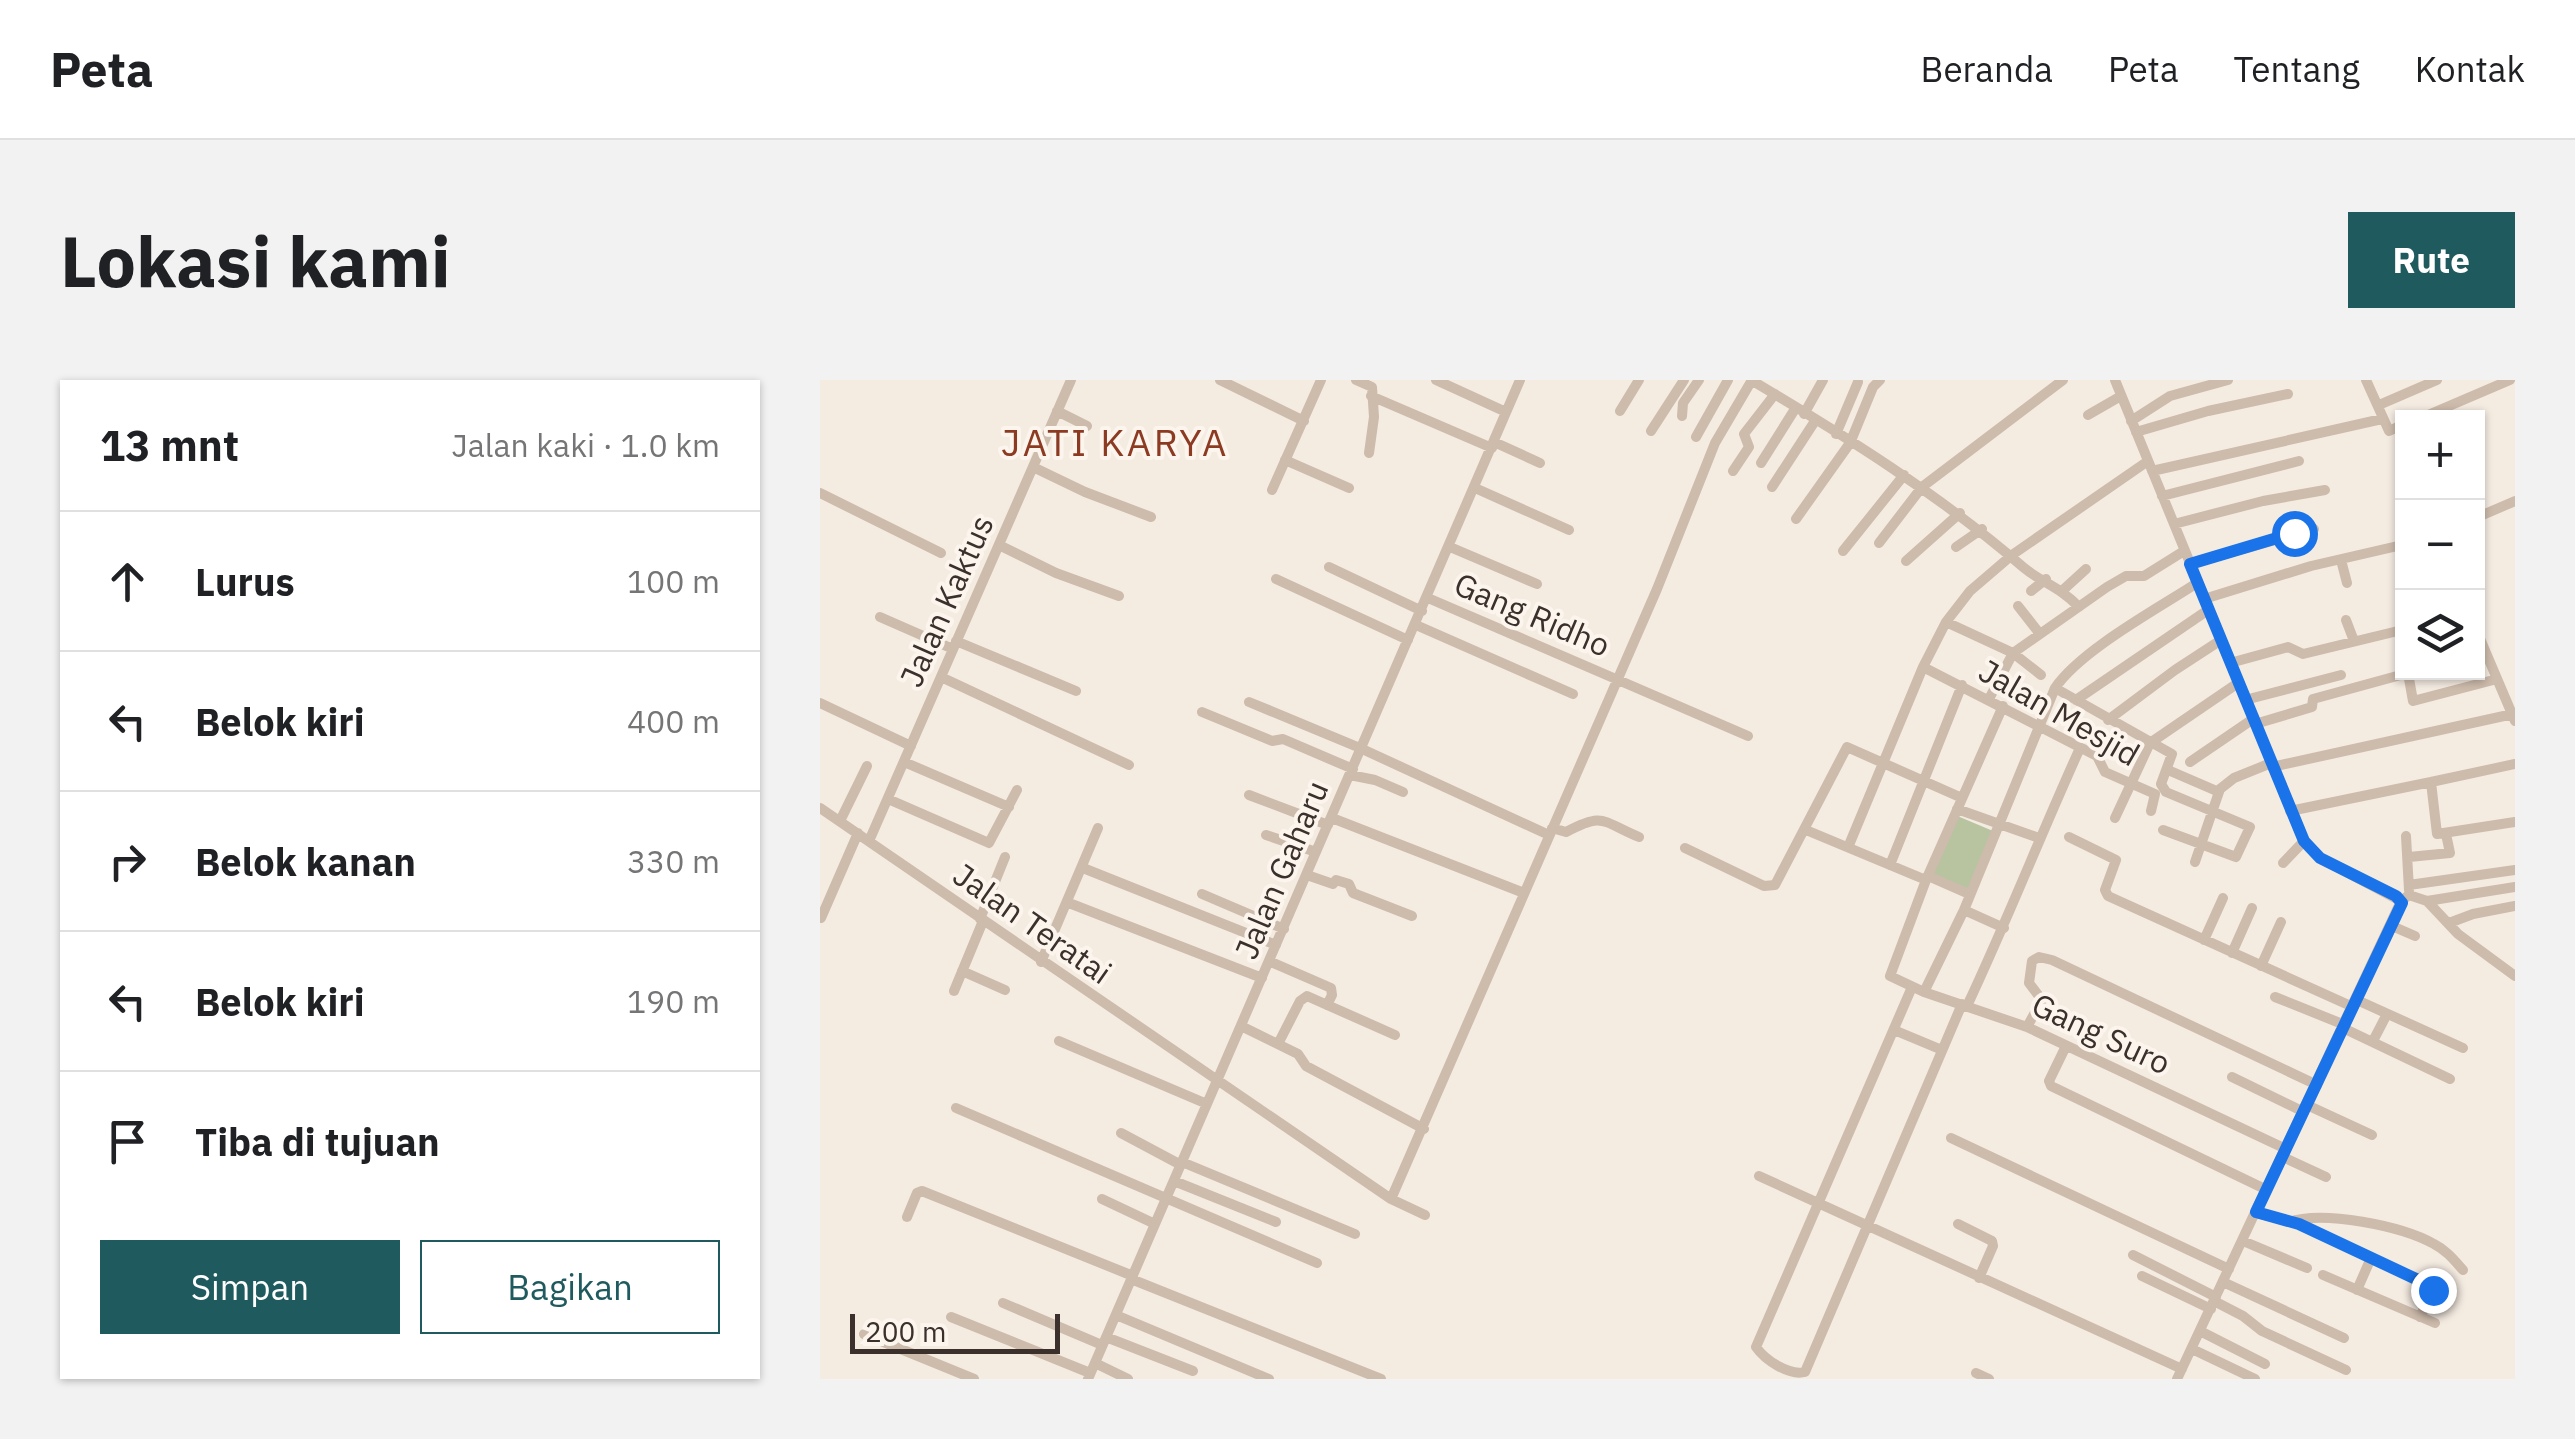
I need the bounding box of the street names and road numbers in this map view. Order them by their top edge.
street label: Jalan Kaktus [890,508,1003,693]
street label: Gang Ridho [1448,562,1617,666]
street label: Jalan Mesjid [1972,649,2147,775]
street label: Jalan Gaharu [1225,774,1337,965]
street label: Jalan Teratai [945,853,1120,993]
street label: Gang Suro [2025,983,2177,1083]

